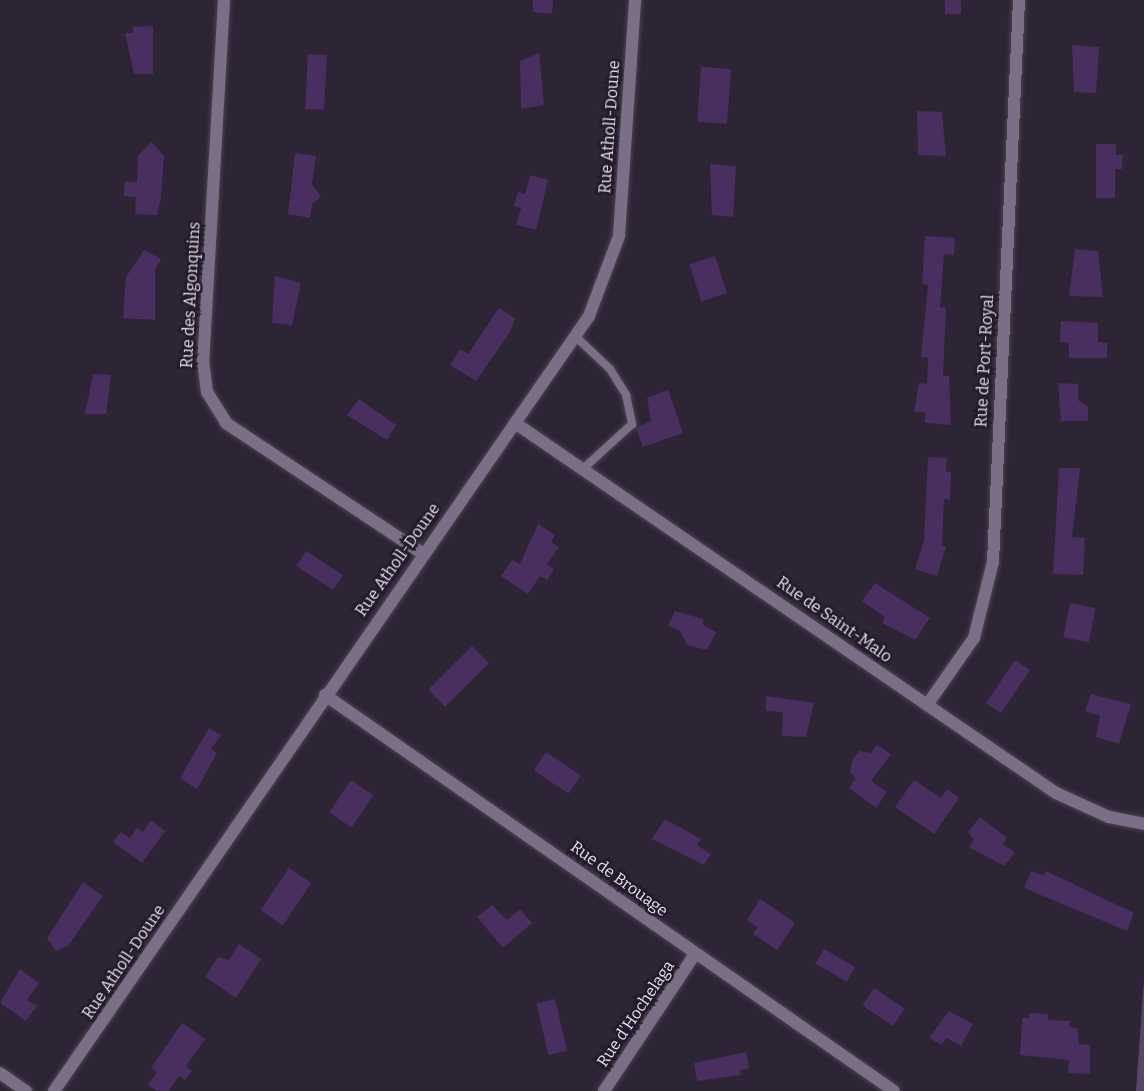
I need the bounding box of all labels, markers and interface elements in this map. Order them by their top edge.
street label: Rue Atholl-Doune [596,60,624,194]
street label: Rue des Algonquins [178,221,204,369]
street label: Rue de Port-Royal [972,294,998,428]
street label: Rue Atholl-Doune [352,500,444,620]
street label: Rue de Saint-Malo [773,573,895,667]
street label: Rue de Brouage [567,837,671,921]
street label: Rue Atholl-Doune [79,901,169,1023]
street label: Rue d'Hochelaga [593,957,679,1071]

